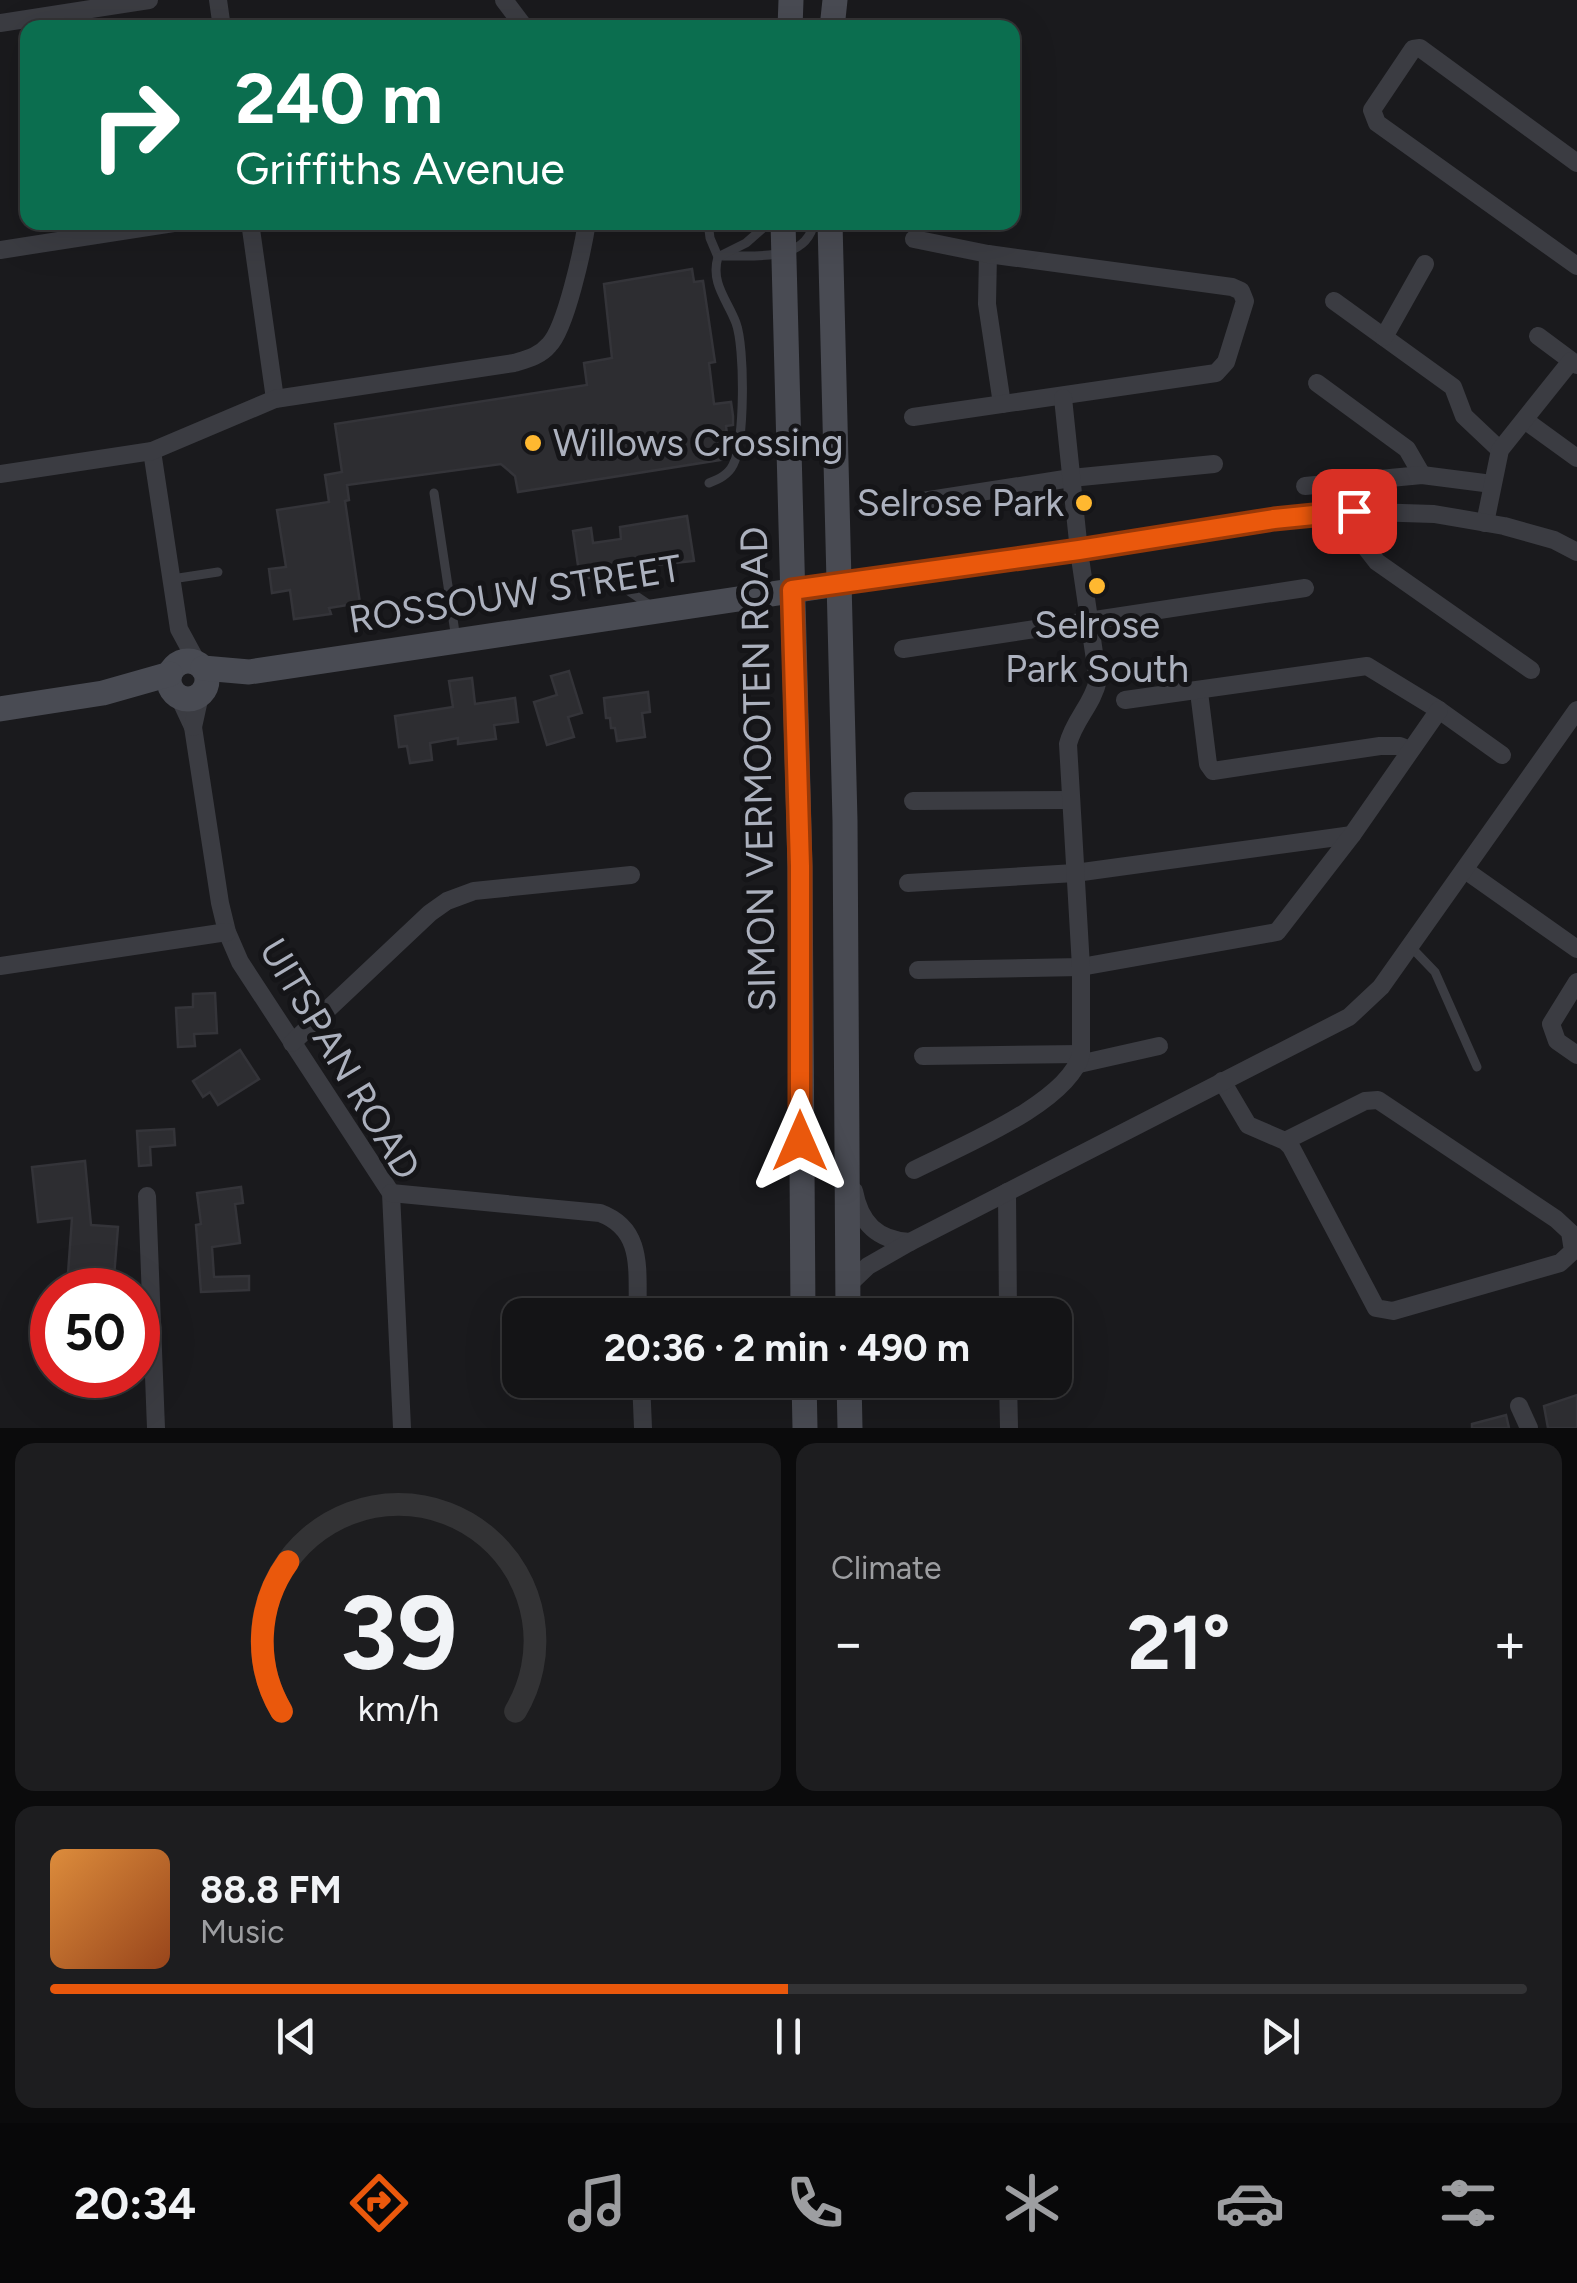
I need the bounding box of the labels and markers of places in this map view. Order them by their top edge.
place label: Willows Crossing [553,420,843,466]
marker: Willows Crossing [522,432,544,454]
pin [1312,469,1397,554]
place label: Selrose Park [857,480,1065,526]
marker: Selrose Park [1073,492,1095,514]
marker: Selrose Park South [1086,575,1108,597]
place label: Selrose Park South [1005,602,1189,692]

